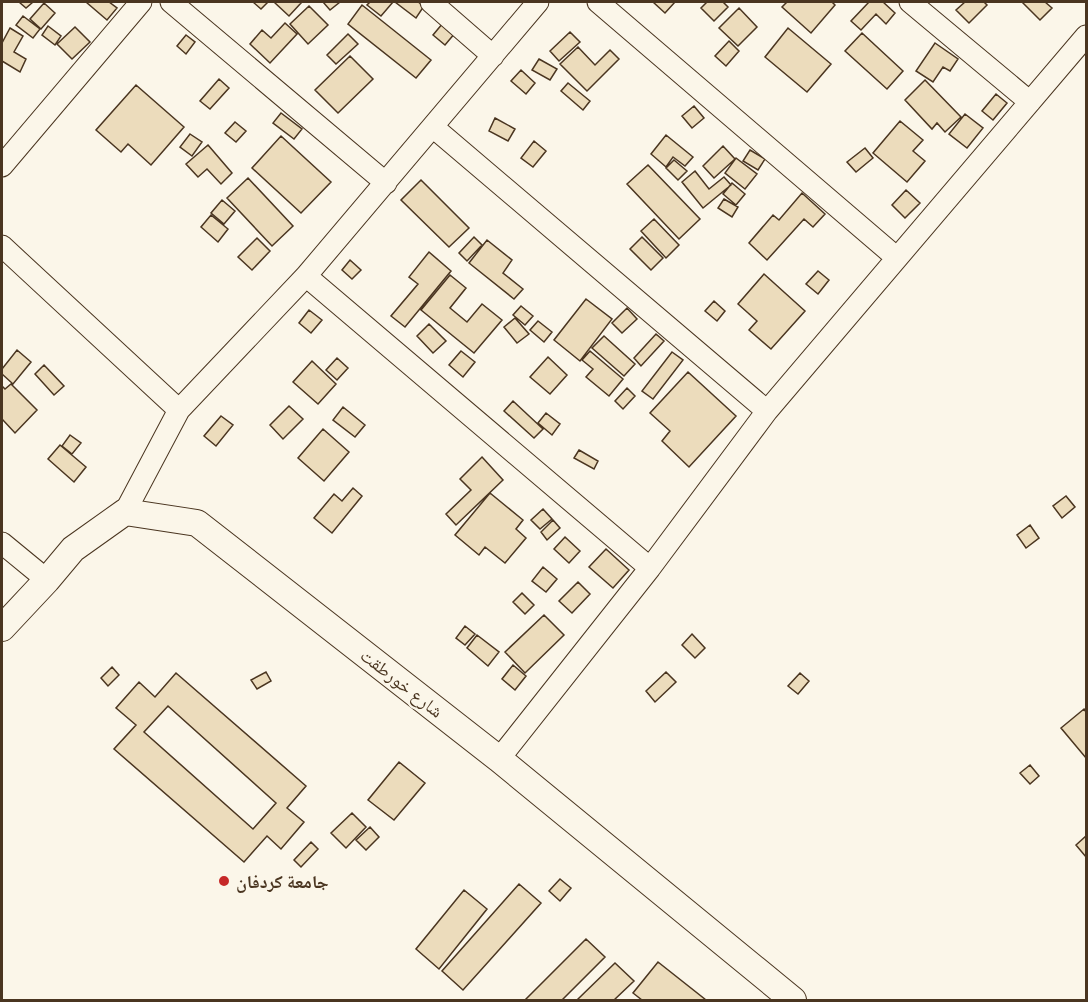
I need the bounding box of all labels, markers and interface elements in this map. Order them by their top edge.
street label: شارع خورطقت [356,644,448,722]
place label: جامعة كردفان [236,870,329,893]
marker: جامعة كردفان [217,874,231,888]

